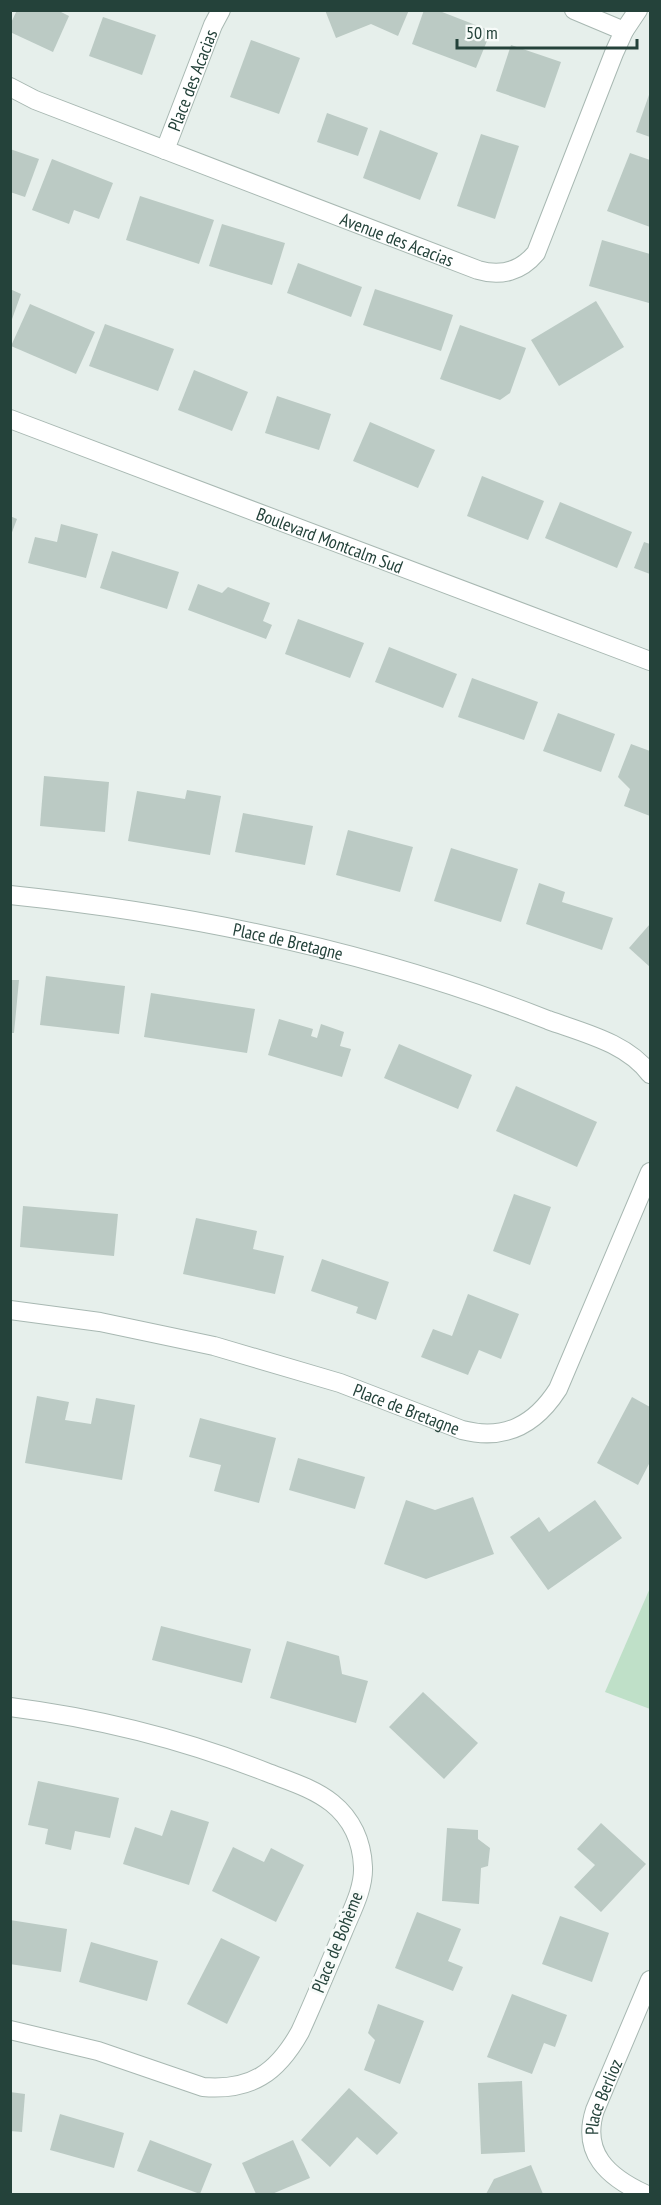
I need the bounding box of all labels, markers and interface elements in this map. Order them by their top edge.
scale bar [457,12,637,50]
text: 50 m [466,21,498,44]
street label: Place des Acacias [162,26,222,134]
street label: Avenue des Acacias [337,207,457,271]
street label: Boulevard Montcalm Sud [253,502,406,578]
street label: Place de Bretagne [231,917,346,965]
street label: Place de Bretagne [350,1378,463,1440]
street label: Place de Bohème [306,1888,368,1996]
street label: Place Berlioz [580,2055,627,2135]

